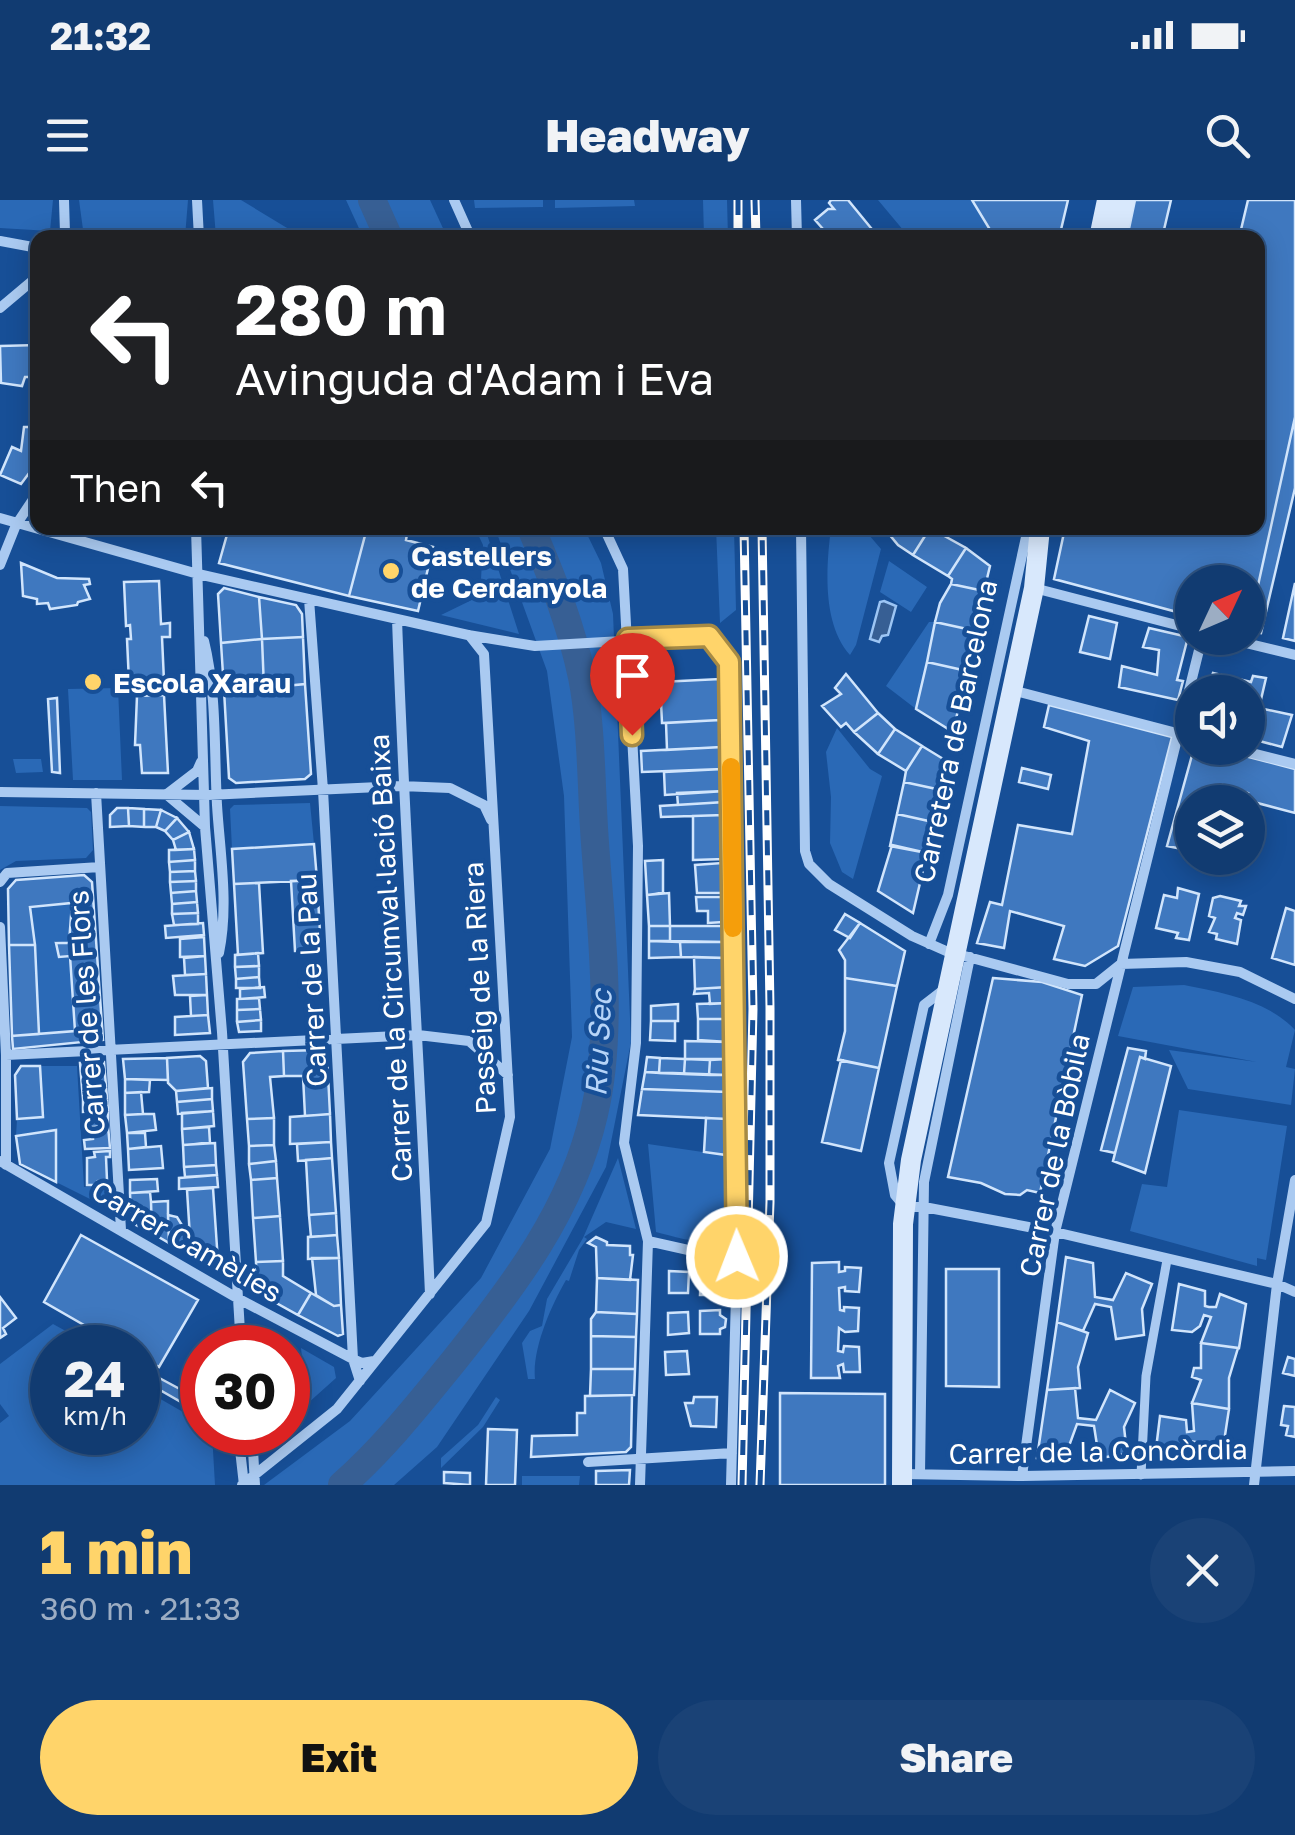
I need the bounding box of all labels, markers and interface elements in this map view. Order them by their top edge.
text: 21:32 [50,13,151,58]
icon: menu [40,108,95,163]
text: Headway [545,108,750,162]
icon: search [1200,108,1255,163]
text: 280 m [235,266,447,350]
icon: left [70,270,200,400]
text: Avinguda d'Adam i Eva [235,351,714,405]
icon: left [182,460,237,515]
text: Then [70,465,162,510]
place label: Castellers de Cerdanyola [411,539,607,604]
marker: Castellers de Cerdanyola [380,560,402,582]
north arrow [1175,565,1265,655]
map controls [1175,565,1265,875]
street label: Carretera de Barcelona [907,576,1003,886]
pin [590,633,675,736]
icon: arrive [605,648,660,703]
place label: Escola Xarau [113,666,291,699]
marker: Escola Xarau [82,671,104,693]
button: sound [1175,675,1265,765]
street label: Carrer de la Circumval·lació Baixa [362,733,418,1183]
button: layers [1175,785,1265,875]
street label: Passeig de la Riera [456,861,502,1115]
street label: Carrer de la Pau [289,872,333,1088]
street label: Carrer de les Flors [61,889,111,1137]
water label: Riu Sec [577,987,619,1097]
street label: Carrer de la Bòbila [1012,1030,1096,1280]
street label: Carrer Camèlies [86,1173,288,1309]
position arrow [685,1205,789,1309]
speed limit sign: 30 [180,1325,310,1455]
text: 24 [64,1348,126,1408]
text: km/h [63,1400,127,1431]
street label: Carrer de la Concòrdia [948,1432,1248,1470]
text: 1 min [40,1515,192,1587]
button: close [1150,1518,1255,1623]
text: 360 m · 21:33 [40,1589,241,1627]
button: Exit [40,1700,638,1815]
button: Share [658,1700,1255,1815]

